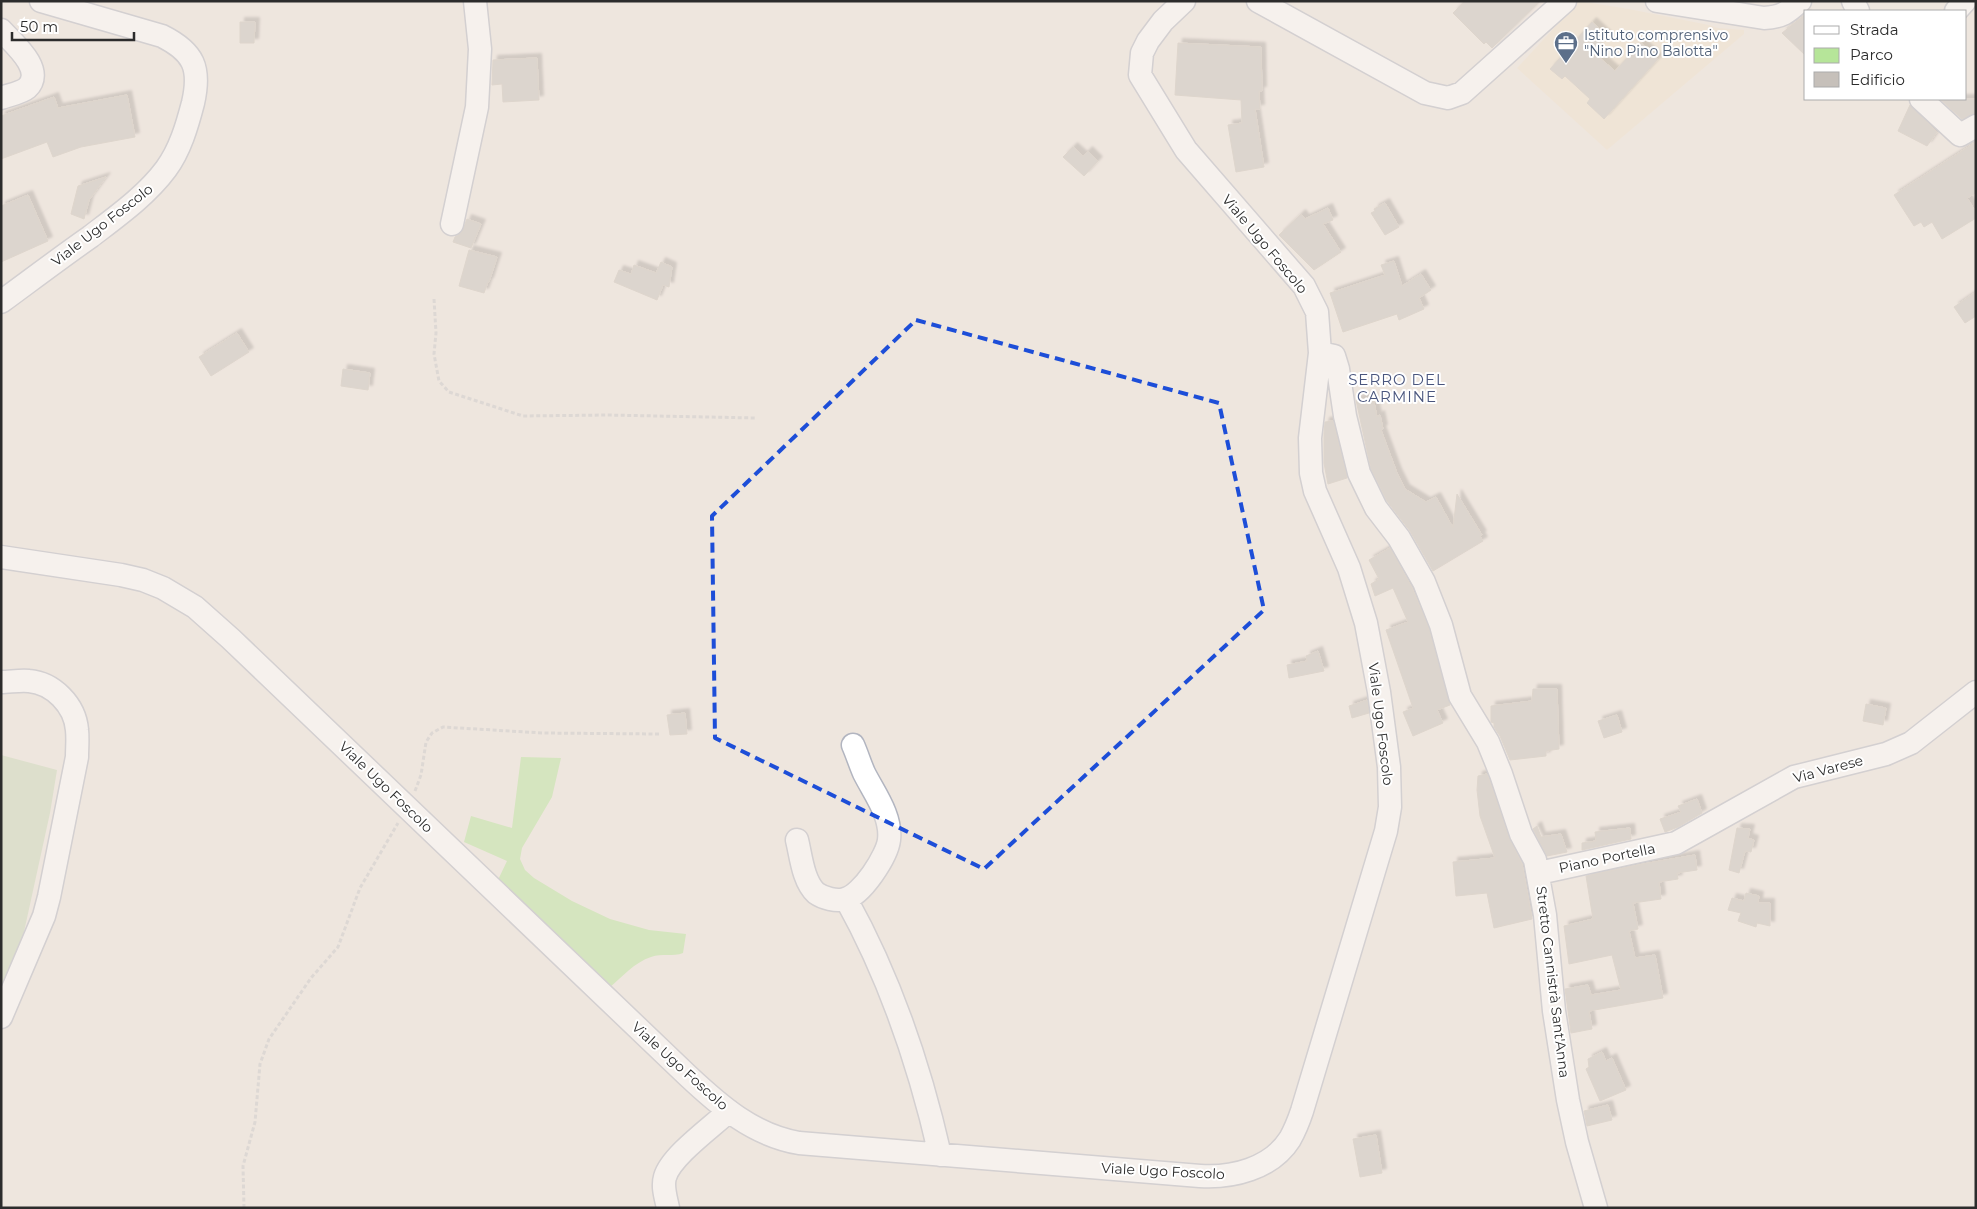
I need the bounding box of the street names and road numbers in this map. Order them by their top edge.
street label: Viale Ugo Foscolo [48,180,157,270]
street label: Viale Ugo Foscolo [1218,191,1312,297]
street label: Viale Ugo Foscolo [1365,661,1398,787]
street label: Viale Ugo Foscolo [335,738,437,837]
street label: Via Varese [1791,751,1865,787]
street label: Piano Portella [1557,839,1657,877]
street label: Stretto Cannistrà Sant'Anna [1532,885,1574,1079]
street label: Viale Ugo Foscolo [628,1018,732,1114]
street label: Viale Ugo Foscolo [1101,1159,1226,1183]

